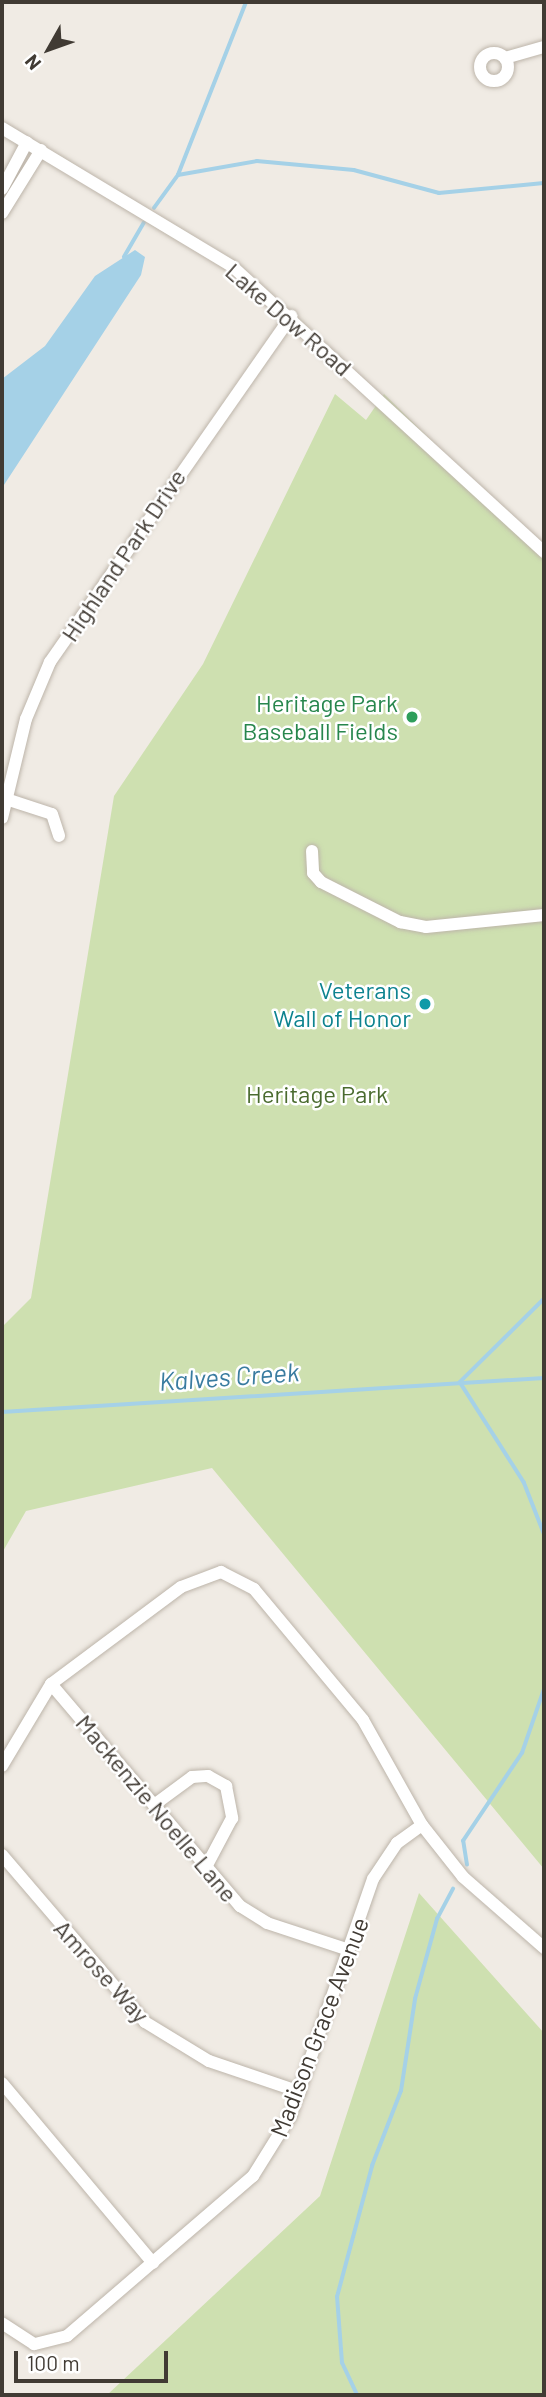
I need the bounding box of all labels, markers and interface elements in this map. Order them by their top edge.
north arrow [14,14,84,84]
text: N [20,51,45,75]
street label: Lake Dow Road [220,256,358,382]
street label: Highland Park Drive [55,463,191,647]
place label: Heritage Park Baseball Fields [243,689,398,745]
marker: Heritage Park Baseball Fields [404,709,420,725]
place label: Veterans Wall of Honor [273,976,411,1032]
marker: Veterans Wall of Honor [417,996,433,1012]
park label: Heritage Park [246,1080,388,1108]
water label: Kalves Creek [158,1356,300,1396]
street label: Mackenzie Noelle Lane [70,1708,244,1908]
street label: Madison Grace Avenue [264,1913,374,2141]
street label: Amrose Way [48,1914,156,2028]
scale bar [18,2338,172,2382]
text: 100 m [27,2350,80,2375]

